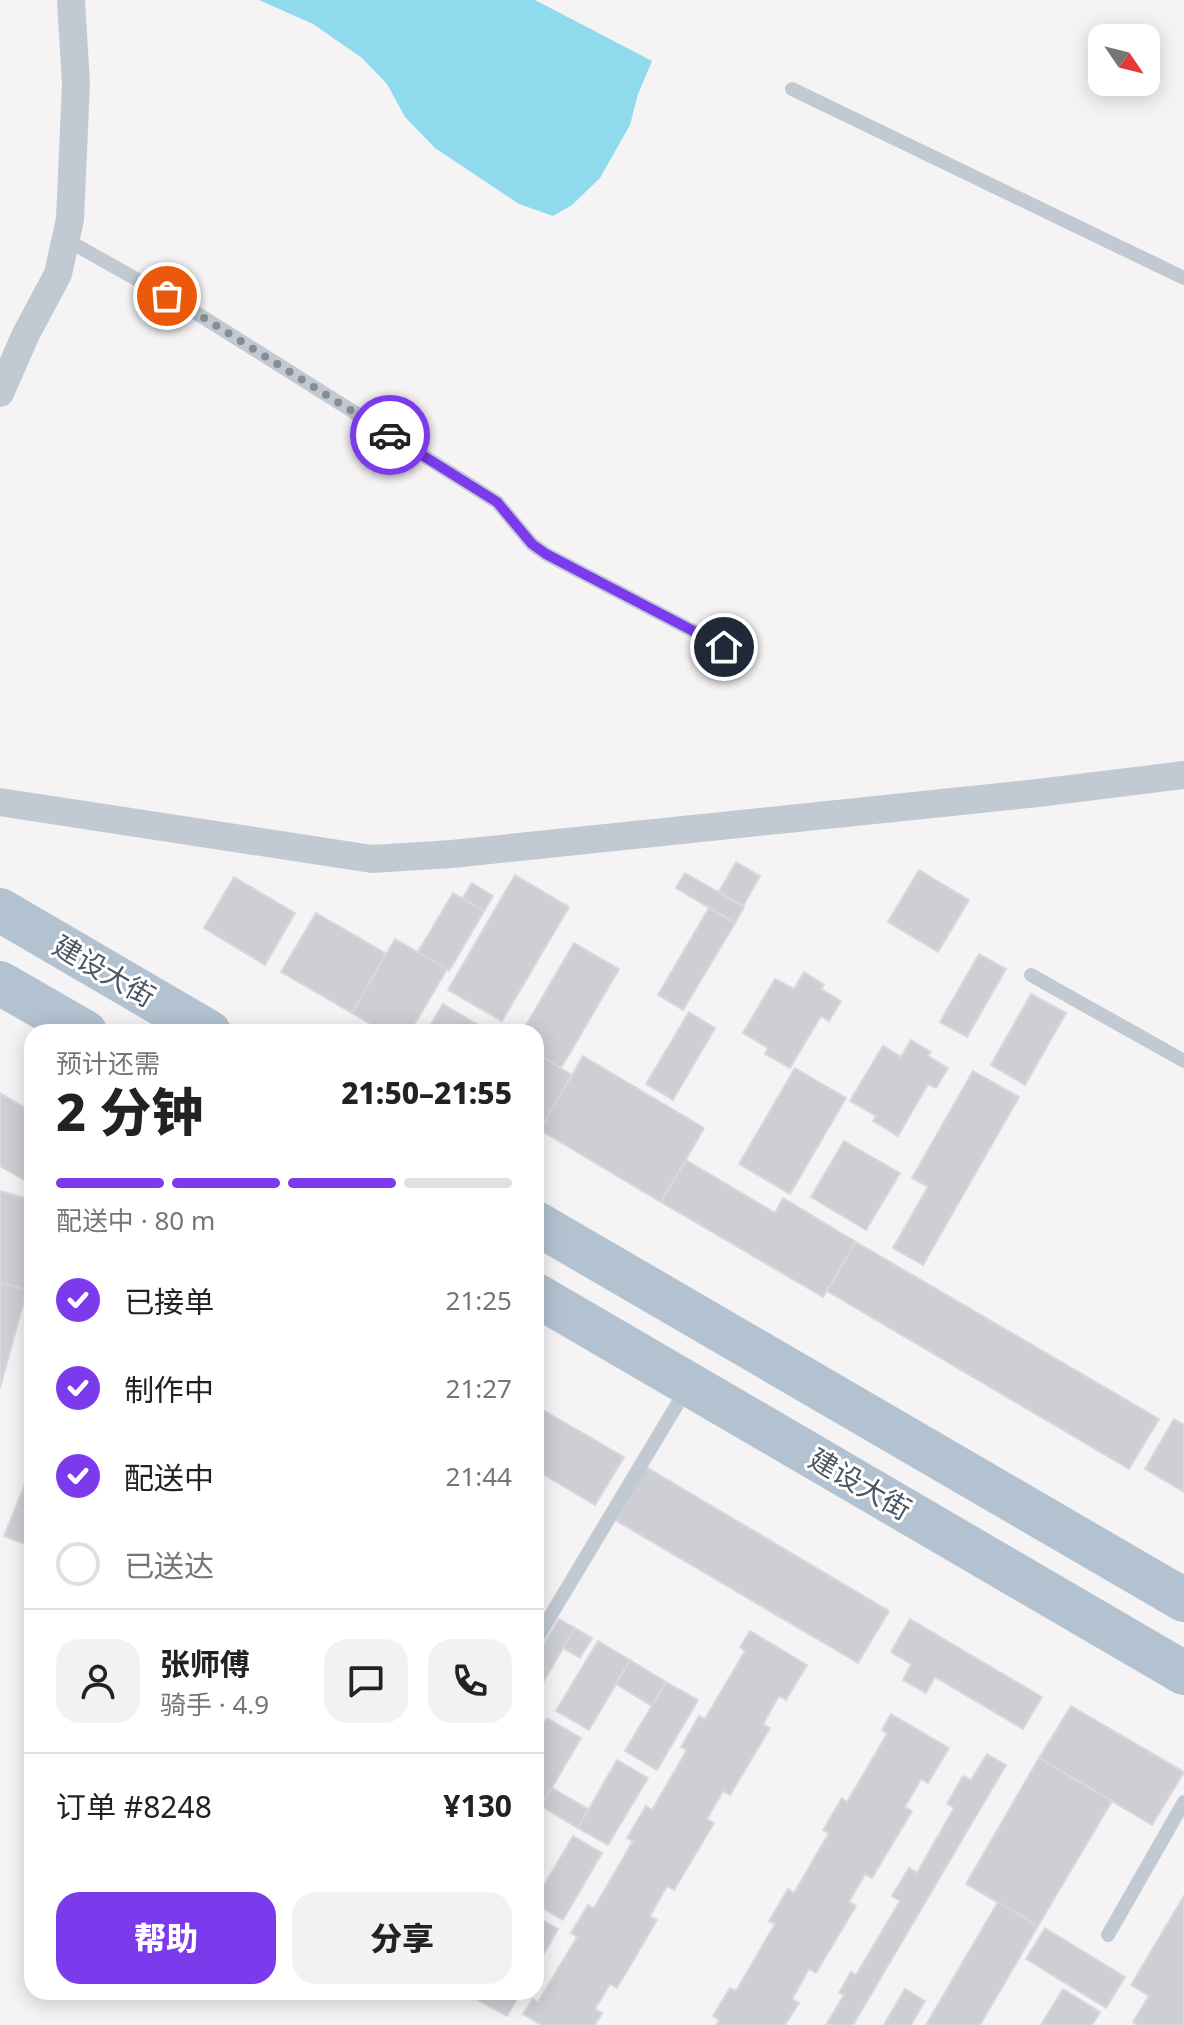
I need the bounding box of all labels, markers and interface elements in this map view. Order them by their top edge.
north arrow [1088,24,1160,96]
map controls [1088,24,1160,96]
pin [133,262,201,330]
icon: bag [145,274,189,318]
courier [350,395,430,475]
icon: car [368,413,412,457]
pin [690,613,758,681]
icon: home [702,625,746,669]
street label: 建设大街 [46,926,163,1015]
text: 预计还需 [56,1045,160,1081]
text: 21:50–21:55 [341,1072,512,1113]
text: 2 分钟 [56,1075,204,1146]
text: 配送中 · 80 m [56,1202,215,1238]
icon: check [56,1278,100,1322]
text: 已接单 [124,1281,214,1322]
text: 21:25 [446,1282,512,1318]
icon: check [56,1366,100,1410]
text: 制作中 [124,1369,214,1410]
text: 21:27 [446,1370,512,1406]
street label: 建设大街 [802,1439,919,1528]
icon: check [56,1454,100,1498]
text: 配送中 [124,1457,214,1498]
text: 21:44 [446,1458,512,1494]
text: 已送达 [124,1545,214,1586]
button: person [56,1639,140,1723]
button: chat [324,1639,408,1723]
button: phone [428,1639,512,1723]
text: 张师傅 [160,1643,250,1684]
text: 骑手 · 4.9 [160,1686,269,1722]
text: ¥130 [443,1785,512,1826]
text: 订单 #8248 [56,1786,212,1827]
button: 帮助 [56,1892,276,1984]
button: 分享 [292,1892,512,1984]

